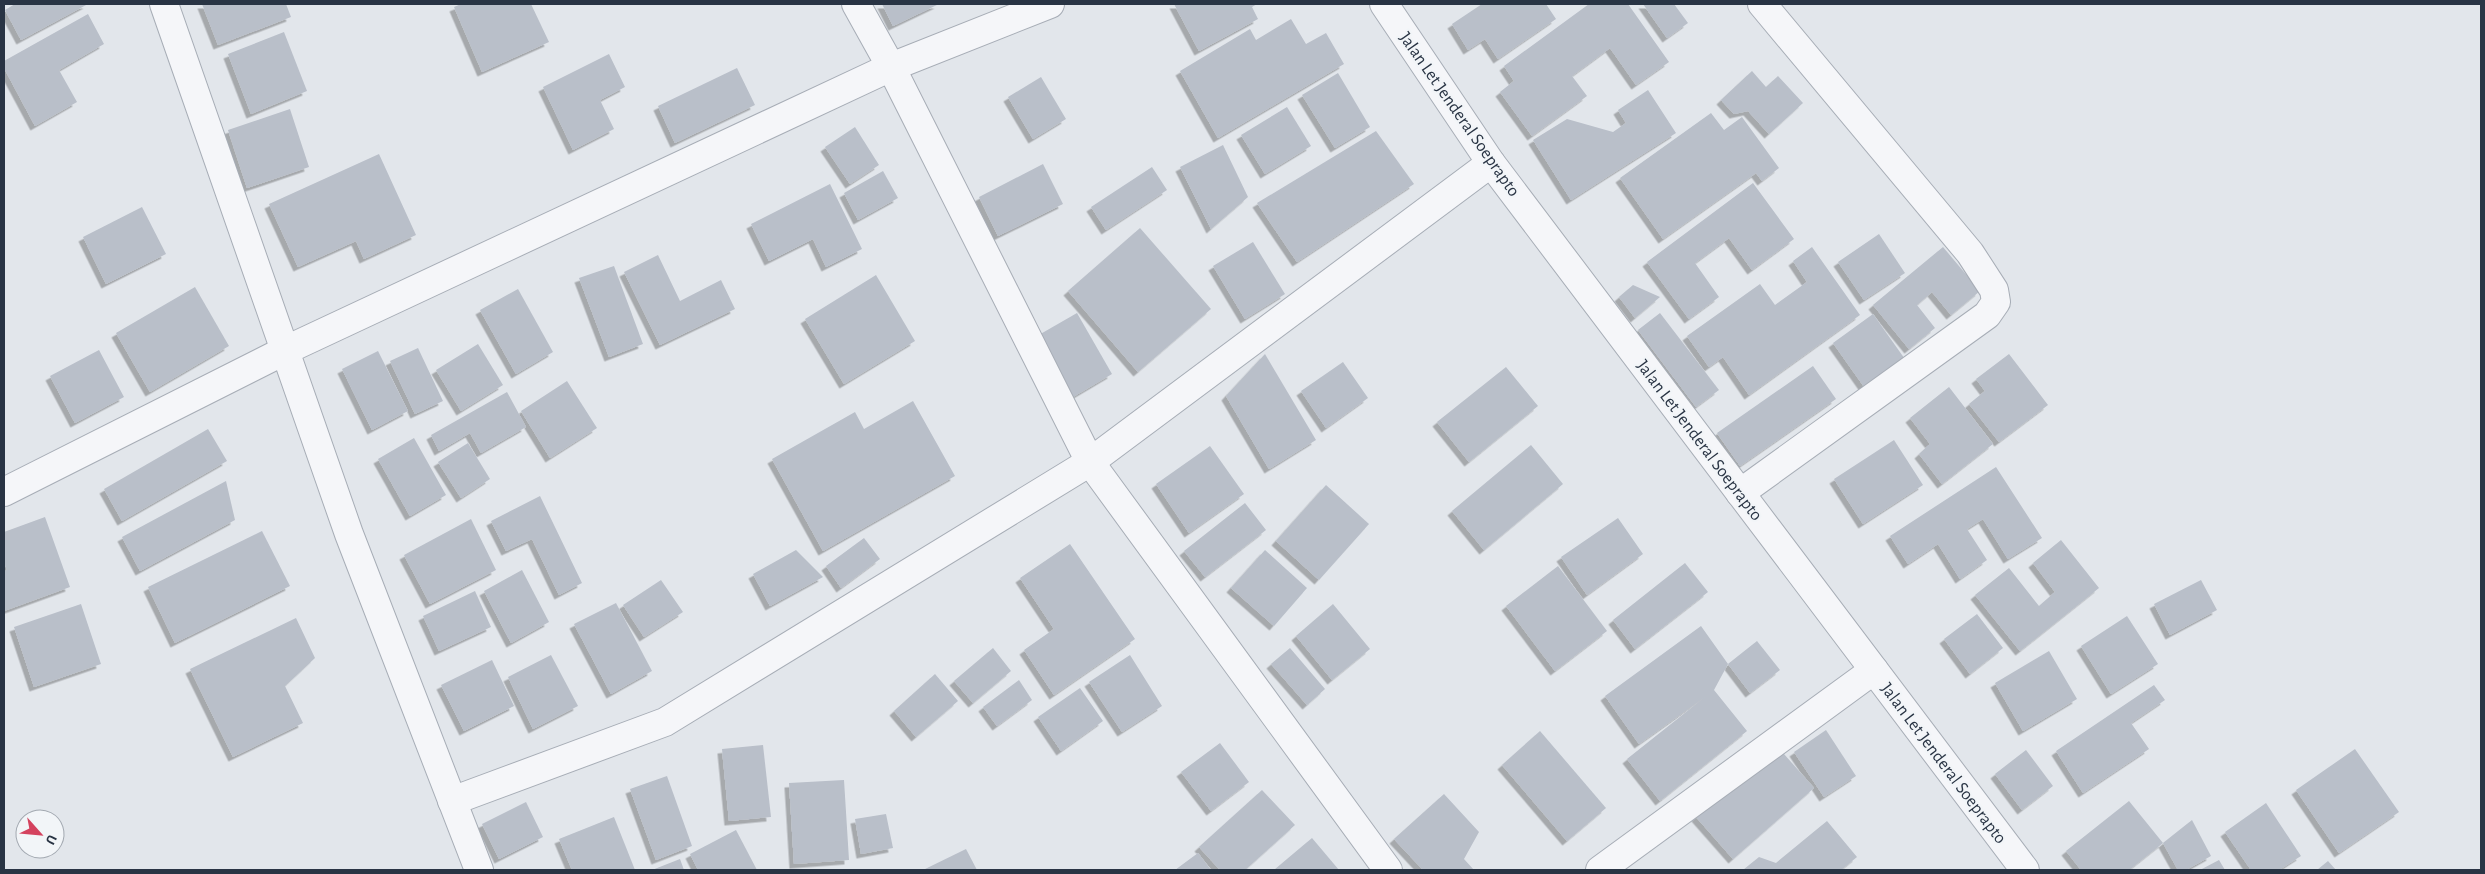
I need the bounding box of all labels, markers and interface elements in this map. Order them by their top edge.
street label: Jalan Let Jenderal Soeprapto [1396,29,1523,200]
street label: Jalan Let Jenderal Soeprapto [1633,357,1765,524]
street label: Jalan Let Jenderal Soeprapto [1877,680,2009,847]
north arrow [15,809,65,859]
text: U [42,832,59,847]

